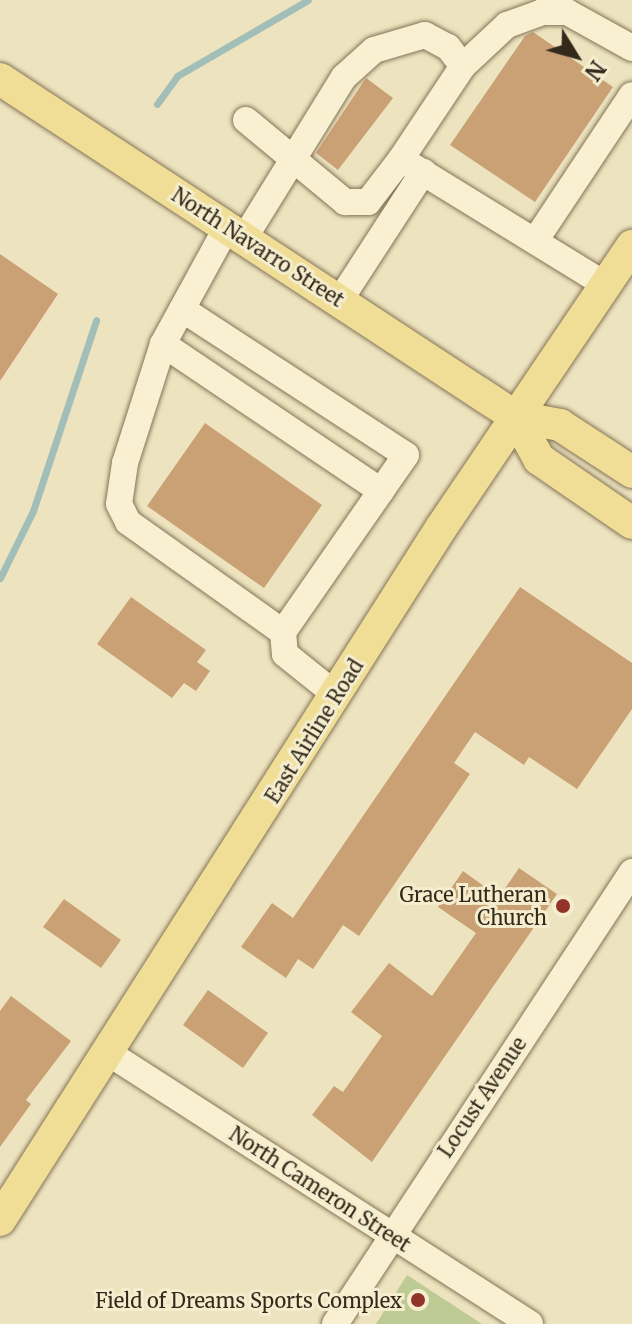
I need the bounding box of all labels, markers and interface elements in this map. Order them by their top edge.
north arrow [536,16,616,96]
text: N [579,55,612,86]
street label: North Navarro Street [167,182,349,312]
street label: East Airline Road [260,655,368,807]
place label: Grace Lutheran Church [400,882,547,929]
marker: Grace Lutheran Church [554,897,572,915]
street label: Locust Avenue [433,1032,531,1162]
street label: North Cameron Street [225,1121,415,1257]
place label: Field of Dreams Sports Complex [95,1288,402,1312]
marker: Field of Dreams Sports Complex [409,1291,427,1309]

